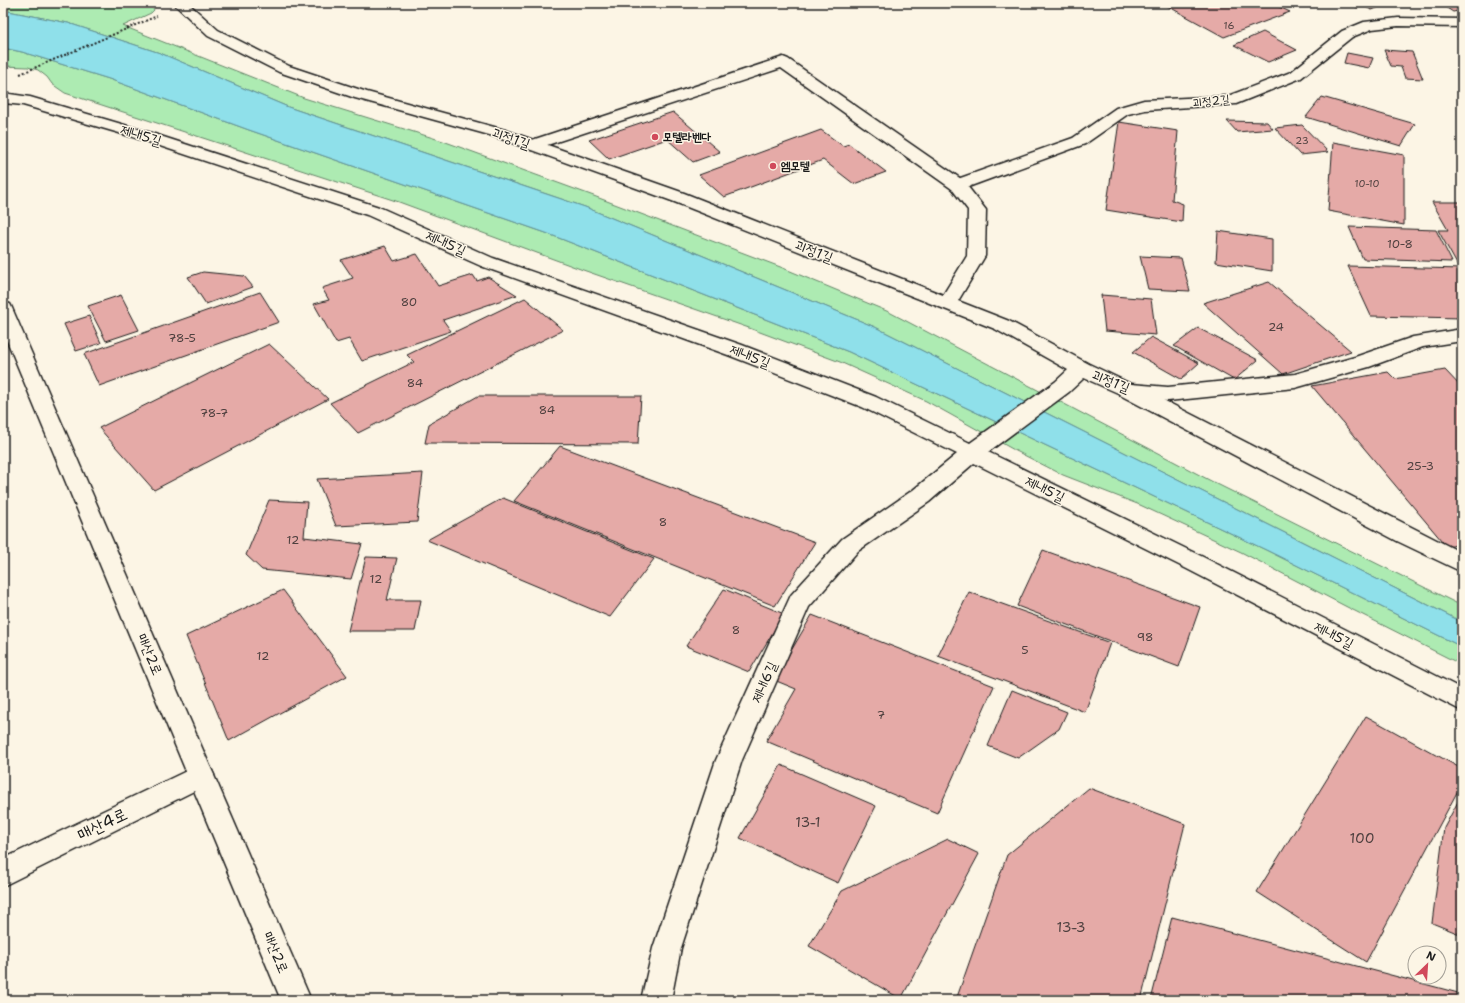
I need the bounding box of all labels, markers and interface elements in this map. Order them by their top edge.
house number: 16 [1224,19,1234,32]
street label: 괴정2길 [1192,91,1231,111]
street label: 제내5길 [118,120,165,150]
street label: 괴정1길 [489,123,533,153]
place label: 모텔라벤다 [663,129,712,145]
marker: 모텔라벤다 [650,132,660,142]
house number: 23 [1295,134,1309,147]
place label: 엠모텔 [781,158,810,174]
marker: 엠모텔 [768,161,778,171]
house number: 10-10 [1354,177,1380,190]
street label: 제내5길 [423,226,470,260]
street label: 괴정1길 [792,235,836,267]
house number: 10-8 [1387,236,1413,252]
house number: 80 [401,294,417,310]
house number: 24 [1268,319,1284,335]
house number: 78-5 [168,330,196,346]
street label: 제내5길 [727,340,774,372]
street label: 괴정1길 [1089,365,1133,397]
house number: 84 [407,375,423,391]
house number: 84 [539,402,555,418]
house number: 78-7 [200,405,228,421]
house number: 25-3 [1406,458,1434,474]
street label: 제내5길 [1022,472,1069,507]
house number: 8 [659,514,667,530]
house number: 12 [287,532,299,548]
house number: 12 [370,571,382,587]
street label: 제내5길 [1311,617,1358,653]
house number: 8 [732,622,740,638]
house number: 98 [1137,629,1153,645]
street label: 매산2로 [133,630,167,678]
house number: 5 [1021,642,1029,658]
house number: 12 [257,648,269,664]
street label: 제내6길 [747,658,781,706]
house number: 7 [877,707,885,723]
street label: 매산4로 [73,803,131,845]
house number: 13-1 [795,813,821,831]
house number: 100 [1350,829,1374,847]
house number: 13-3 [1057,918,1086,936]
street label: 매산2로 [259,928,293,976]
north arrow [1407,945,1447,985]
text: N [1424,948,1438,965]

